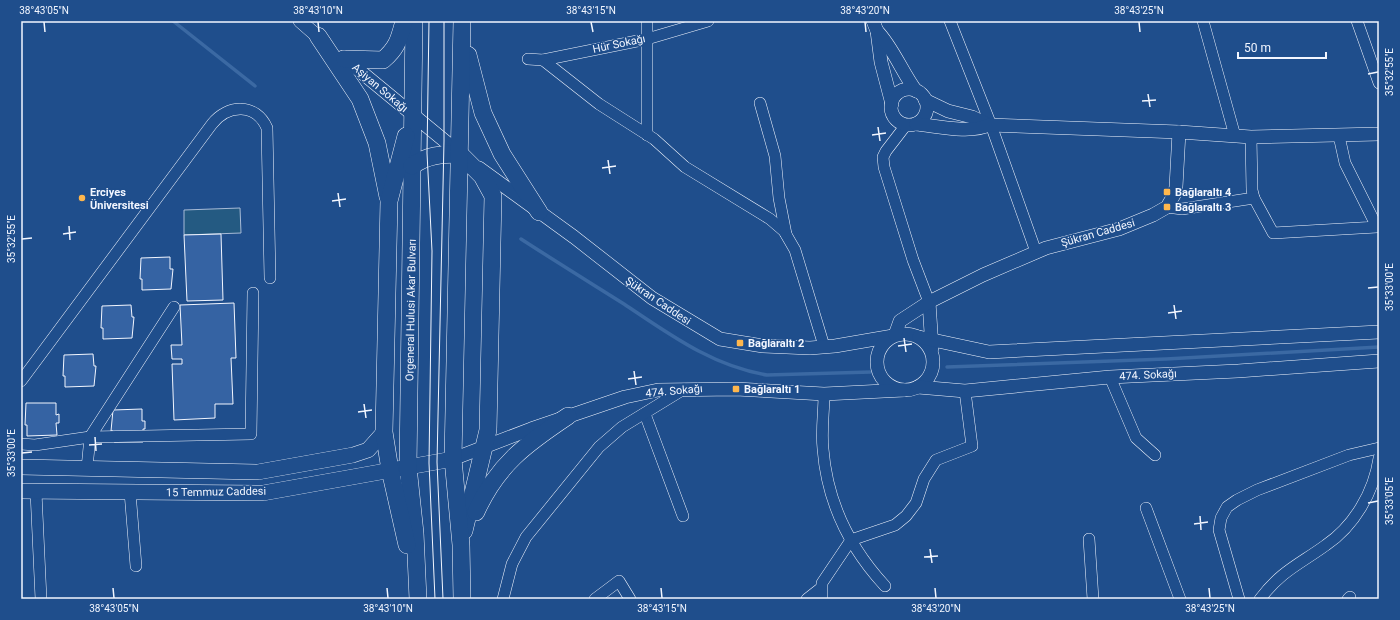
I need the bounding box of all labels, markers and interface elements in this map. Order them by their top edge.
text: 38°43'05"N [19,5,69,16]
text: 38°43'10"N [293,5,343,16]
text: 38°43'15"N [566,5,616,16]
text: 38°43'20"N [840,5,890,16]
text: 38°43'25"N [1114,5,1164,16]
street label: Hür Sokağı [591,32,647,56]
scale bar [1238,34,1326,60]
text: 50 m [1244,41,1271,55]
text: 35°32'55"E [1384,48,1395,96]
street label: Aşiyan Sokağı [350,61,410,115]
place label: Erciyes Üniversitesi [90,186,149,212]
place label: Bağlaraltı 4 [1175,186,1232,199]
marker: Bağlaraltı 4 [1162,187,1172,197]
marker: Erciyes Üniversitesi [77,193,87,203]
place label: Bağlaraltı 3 [1175,201,1231,214]
marker: Bağlaraltı 3 [1162,202,1172,212]
text: 35°32'55"E [6,215,17,263]
street label: Şükran Caddesi [1060,216,1136,250]
street label: Orgeneral Hulusi Akar Bulvarı [403,239,419,381]
text: 35°33'00"E [1384,263,1395,311]
street label: Şükran Caddesi [623,274,693,328]
place label: Bağlaraltı 2 [748,337,804,350]
marker: Bağlaraltı 2 [735,338,745,348]
street label: 474. Sokağı [1119,367,1177,383]
street label: 474. Sokağı [645,382,703,400]
place label: Bağlaraltı 1 [744,383,800,396]
marker: Bağlaraltı 1 [731,384,741,394]
text: 35°33'00"E [6,429,17,477]
text: 35°33'05"E [1384,477,1395,525]
street label: 15 Temmuz Caddesi [166,485,266,499]
text: 38°43'05"N [89,603,139,614]
text: 38°43'10"N [363,603,413,614]
text: 38°43'15"N [637,603,687,614]
text: 38°43'20"N [911,603,961,614]
text: 38°43'25"N [1185,603,1235,614]

